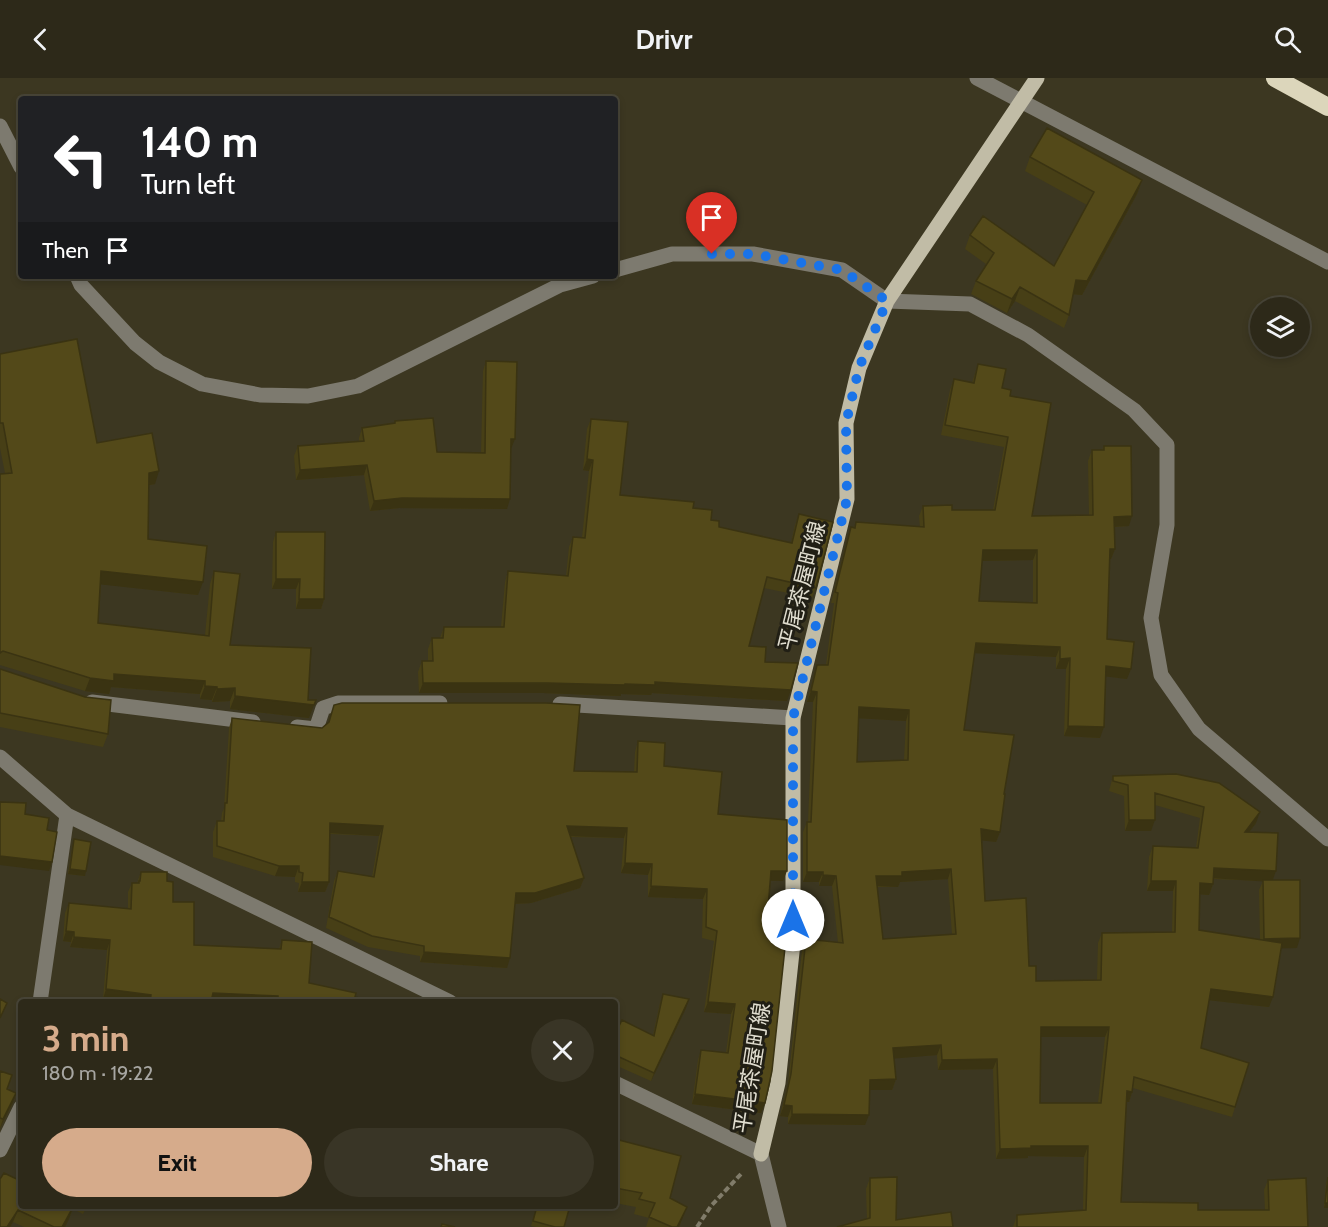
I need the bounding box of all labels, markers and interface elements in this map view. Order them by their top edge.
icon: back [24,23,57,56]
text: Drivr [636,23,692,56]
icon: search [1271,23,1304,56]
text: 140 m [141,116,258,168]
icon: left [42,120,120,198]
text: Turn left [141,168,235,201]
pin [686,192,737,254]
icon: arrive [695,201,728,234]
icon: arrive [101,234,134,267]
text: Then [42,237,89,264]
map controls [1250,297,1310,357]
button: layers [1250,297,1310,357]
street label: 平尾茶屋町線 [773,519,831,653]
position arrow [761,888,825,952]
street label: 平尾茶屋町線 [728,1001,776,1135]
text: 3 min [42,1016,129,1060]
button: close [531,1019,594,1082]
text: 180 m · 19:22 [42,1061,153,1085]
button: Exit [42,1128,312,1197]
button: Share [324,1128,594,1197]

